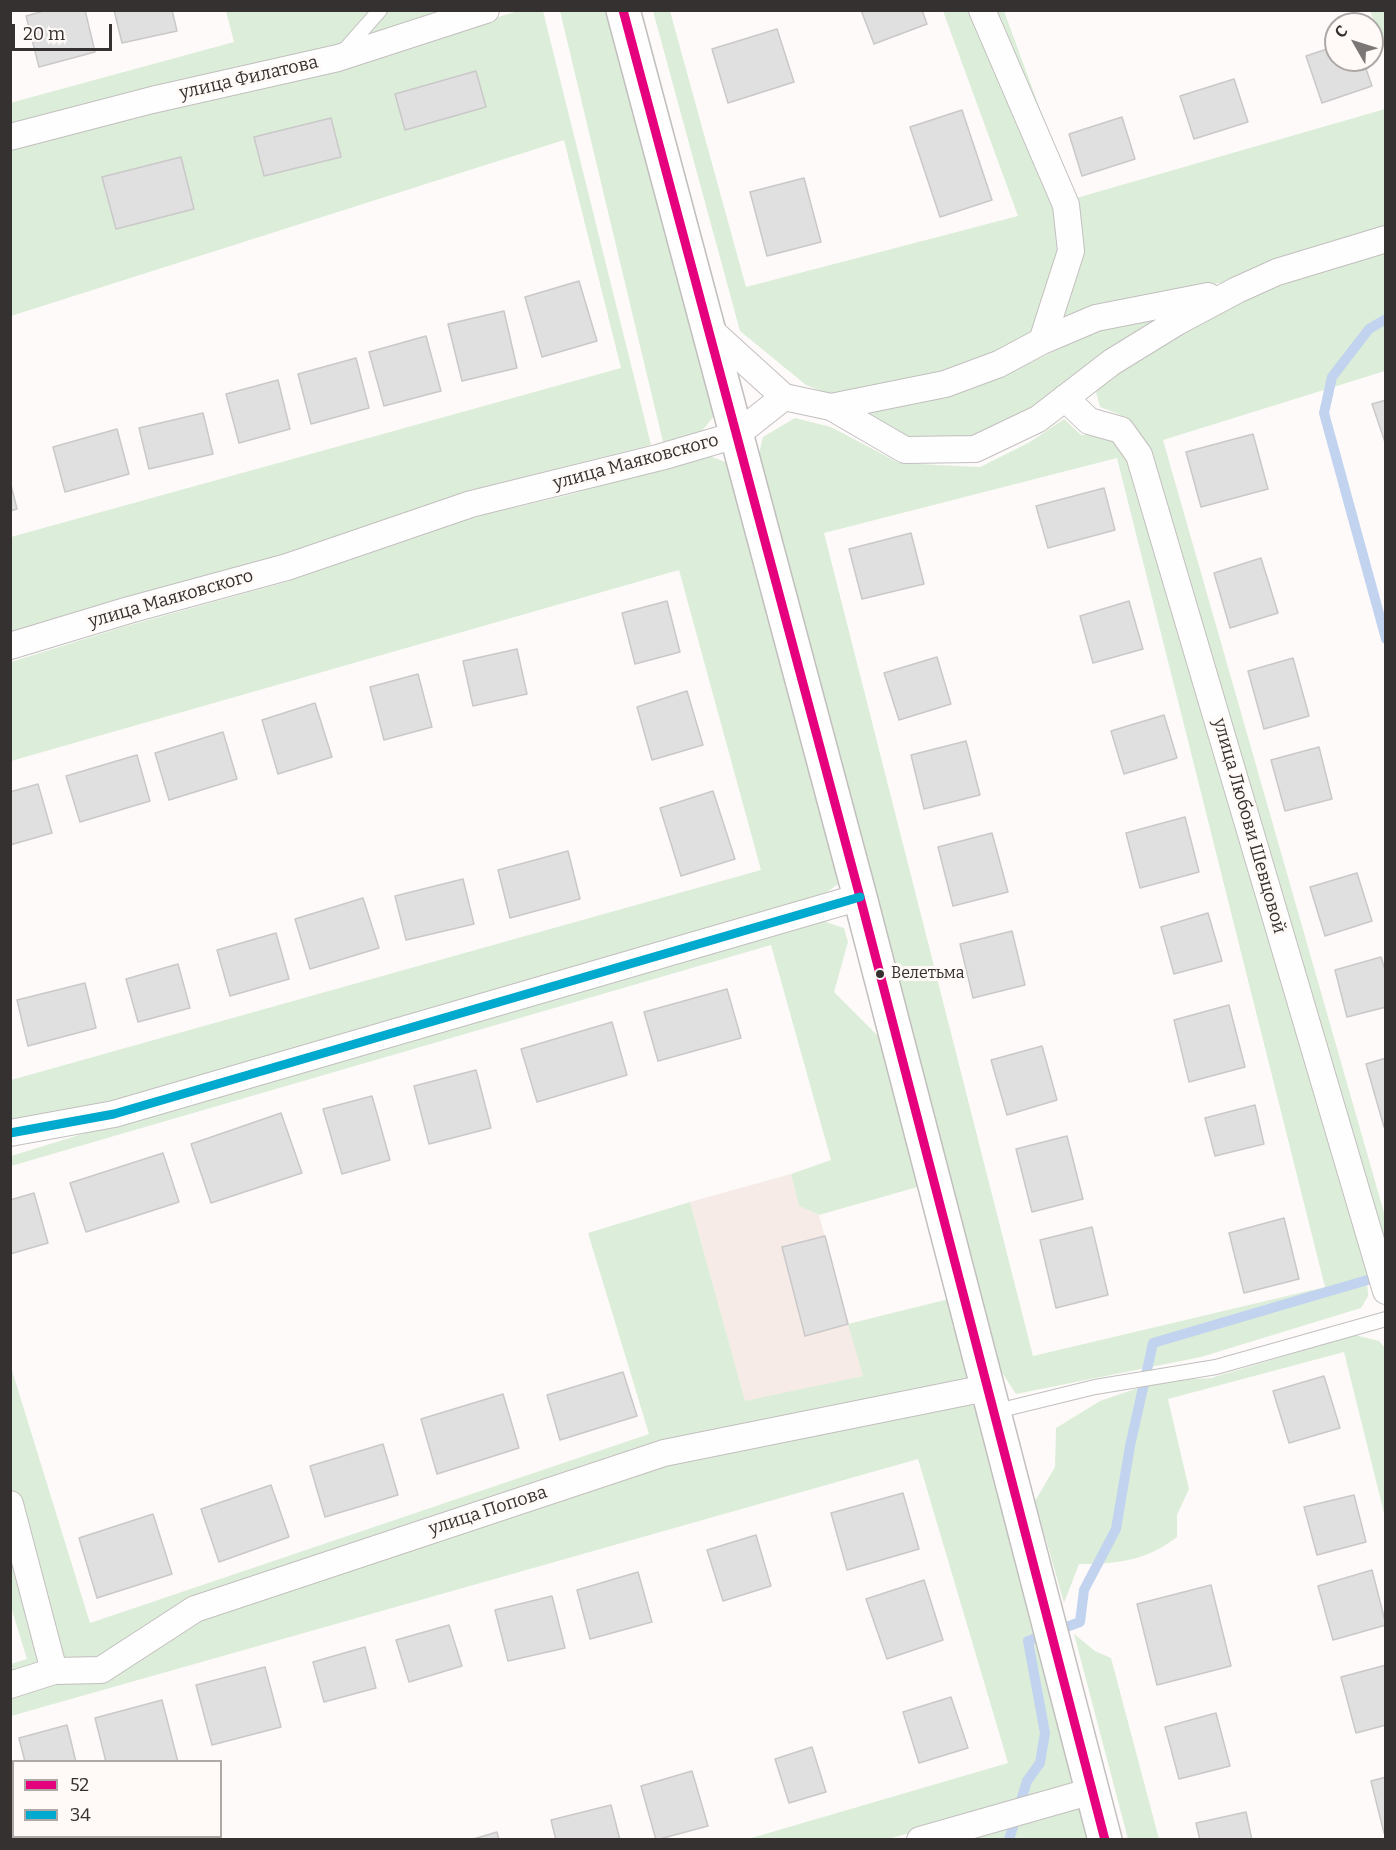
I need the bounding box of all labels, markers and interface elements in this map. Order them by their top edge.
scale bar [15,12,116,50]
north arrow [1324,12,1384,72]
text: С [1331,22,1352,42]
text: 20 m [23,23,65,45]
street label: улица Филатова [178,52,320,104]
street label: улица Маяковского [551,430,721,494]
street label: улица Маяковского [86,565,256,633]
street label: улица Любови Шевцовой [1208,716,1290,936]
place label: Велетьма [891,964,964,984]
marker: Велетьма [874,968,886,980]
street label: улица Попова [426,1482,550,1540]
legend [12,1760,222,1838]
text: 52 [70,1774,89,1796]
text: 34 [70,1804,91,1826]

